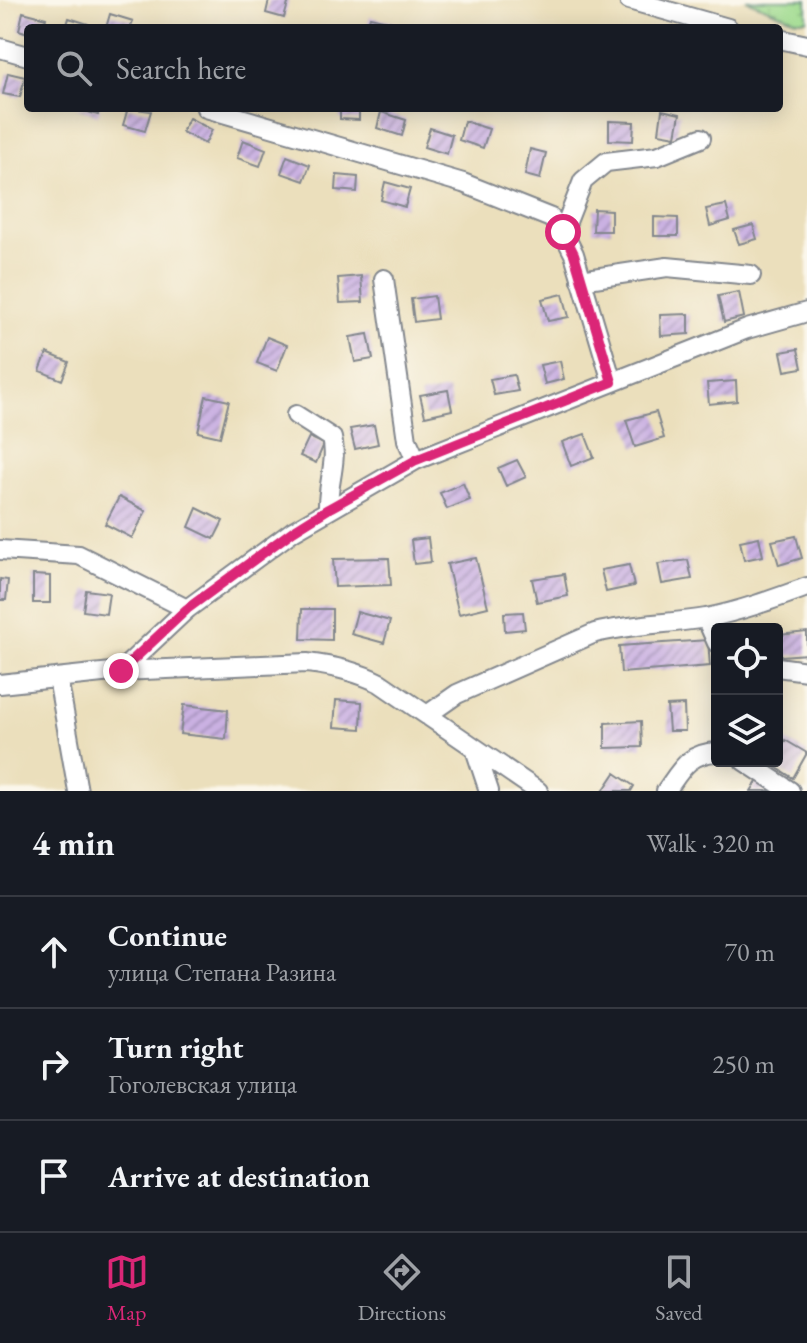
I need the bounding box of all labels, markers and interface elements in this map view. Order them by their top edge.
search box [24,24,783,112]
icon: search [52,46,96,90]
text: Search here [116,49,246,88]
route start [545,214,581,250]
map controls [711,623,783,767]
button: locate [711,623,783,695]
route end [103,653,139,689]
button: layers [711,695,783,767]
text: 4 min [32,821,115,865]
text: Walk · 320 m [647,826,775,860]
text: Continue [108,916,227,955]
icon: ahead [32,930,76,974]
text: 70 m [725,935,775,969]
text: улица Степана Разина [108,955,337,989]
text: Turn right [108,1028,244,1067]
icon: right [32,1042,76,1086]
text: 250 m [712,1047,775,1081]
text: Гоголевская улица [108,1067,297,1101]
icon: arrive [32,1154,76,1198]
text: Arrive at destination [108,1157,370,1196]
tab: Map [105,1250,149,1327]
tab: Directions [358,1250,446,1327]
tab: Saved [655,1250,702,1327]

